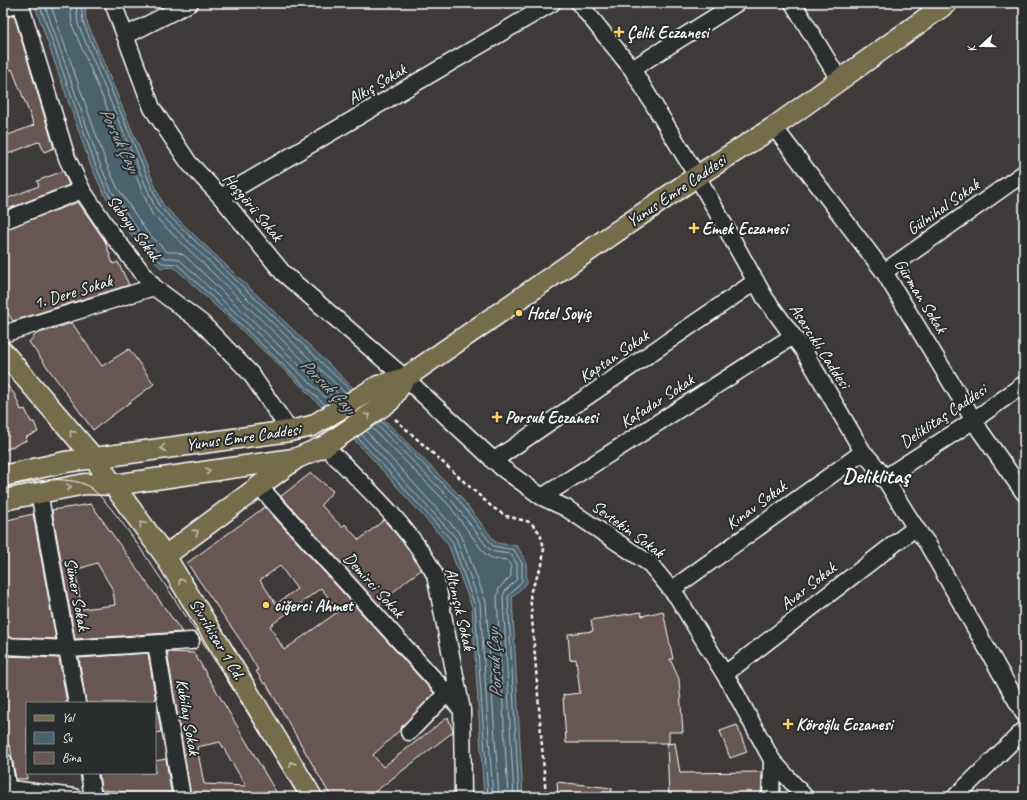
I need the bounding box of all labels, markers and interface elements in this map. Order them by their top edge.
place label: Çelik Eczanesi [627,22,711,44]
north arrow [961,26,1001,66]
marker: Çelik Eczanesi [614,27,624,37]
text: K [963,42,979,55]
street label: Alkış Sokak [344,58,412,109]
water label: Porsuk Çayı [95,104,146,179]
street label: Yunus Emre Caddesi [622,148,732,232]
street label: Hoşgörü Sokak [218,168,289,247]
street label: Gülnihal Sokak [903,173,985,240]
street label: Suboyu Sokak [102,191,167,266]
place label: Emek Eczanesi [702,218,790,239]
marker: Emek Eczanesi [689,223,699,233]
street label: Gürman Sokak [890,255,953,339]
street label: 1. Dere Sokak [31,270,116,314]
street label: Asarcıklı Caddesi [785,300,857,395]
place label: Hotel Soyiç [527,303,592,324]
marker: Hotel Soyiç [514,308,524,318]
street label: Kaptan Sokak [575,324,654,387]
water label: Porsuk Çayı [295,353,362,420]
street label: Kafadar Sokak [616,368,700,433]
street label: Deliklitaş Caddesi [896,378,993,453]
place label: Porsuk Eczanesi [505,407,601,428]
marker: Porsuk Eczanesi [492,412,502,422]
one-way arrow [364,414,371,421]
street label: Yunus Emre Caddesi [184,418,304,455]
one-way arrow [69,430,76,437]
one-way arrow [160,443,166,452]
district label: Deliklitaş [843,463,912,489]
one-way arrow [205,467,211,476]
street label: Kınav Sokak [721,475,792,534]
one-way arrow [66,483,72,491]
street label: Sevtekin Sokak [588,496,670,563]
one-way arrow [139,521,147,528]
one-way arrow [192,530,199,537]
street label: Demirci Sokak [339,548,410,624]
street label: Sümer Sokak [60,556,95,634]
street label: Avar Sokak [776,557,842,614]
street label: Altınışık Sokak [440,566,480,654]
one-way arrow [178,578,186,585]
street label: Sivrihisar 1 Cd. [185,595,250,684]
place label: ciğerci Ahmet [274,595,355,616]
marker: ciğerci Ahmet [261,600,271,610]
water label: Porsuk Çayı [481,625,507,699]
street label: Kubilay Sokak [171,677,205,759]
legend [26,702,156,774]
text: Yol [62,710,76,726]
place label: Köroğlu Eczanesi [796,714,895,735]
marker: Köroğlu Eczanesi [783,719,793,729]
text: Su [62,730,74,746]
text: Bina [62,750,82,766]
one-way arrow [290,761,297,768]

